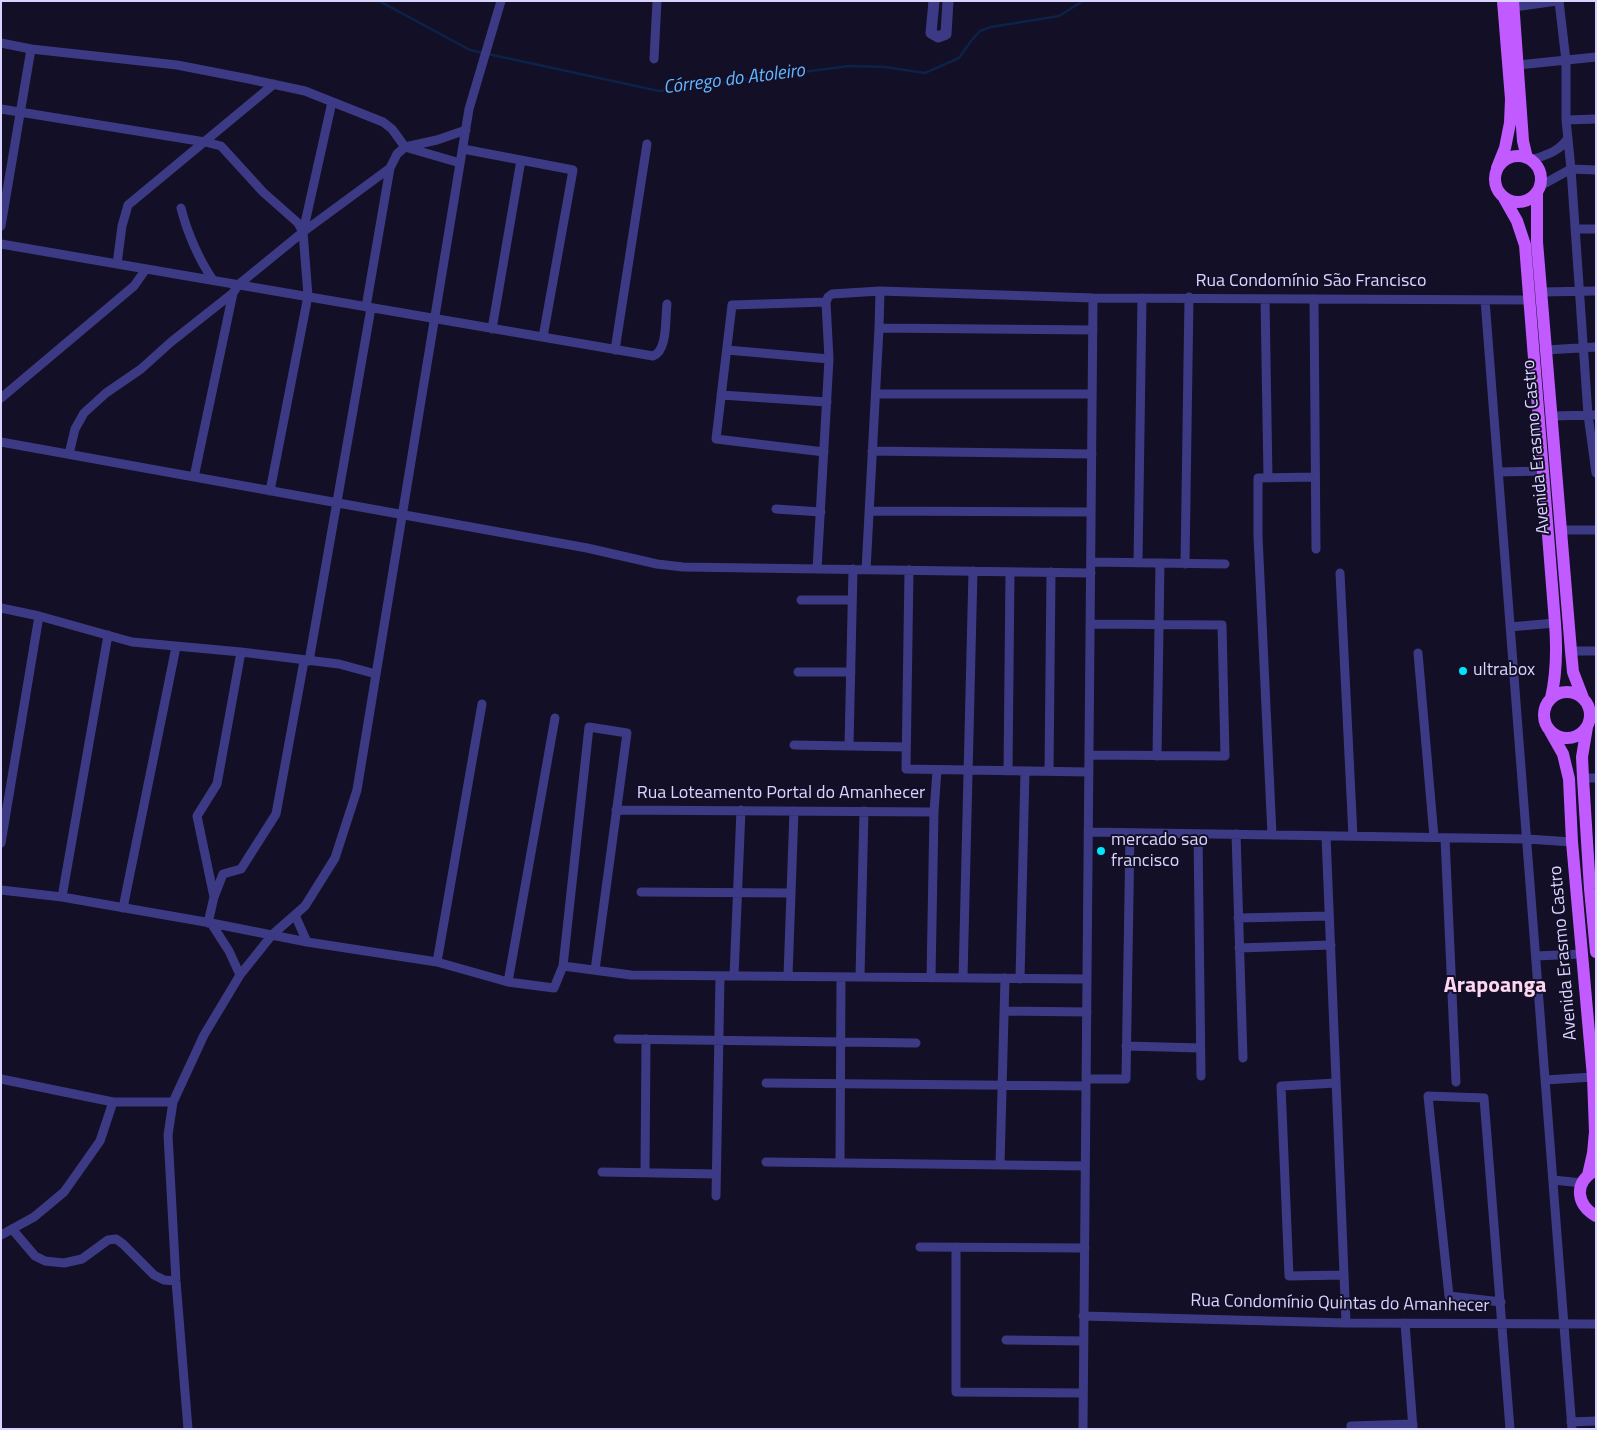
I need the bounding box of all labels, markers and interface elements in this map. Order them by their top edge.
water label: Córrego do Atoleiro [662,60,806,100]
street label: Rua Condomínio São Francisco [1195,271,1427,293]
street label: Avenida Erasmo Castro [1519,359,1555,535]
place label: ultrabox [1473,660,1535,682]
marker: ultrabox [1457,665,1469,677]
street label: Rua Loteamento Portal do Amanhecer [637,783,925,805]
place label: mercado sao francisco [1111,830,1208,872]
marker: mercado sao francisco [1095,845,1107,857]
street label: Avenida Erasmo Castro [1546,865,1582,1041]
district label: Arapoanga [1444,974,1546,1000]
street label: Rua Condomínio Quintas do Amanhecer [1190,1291,1490,1317]

